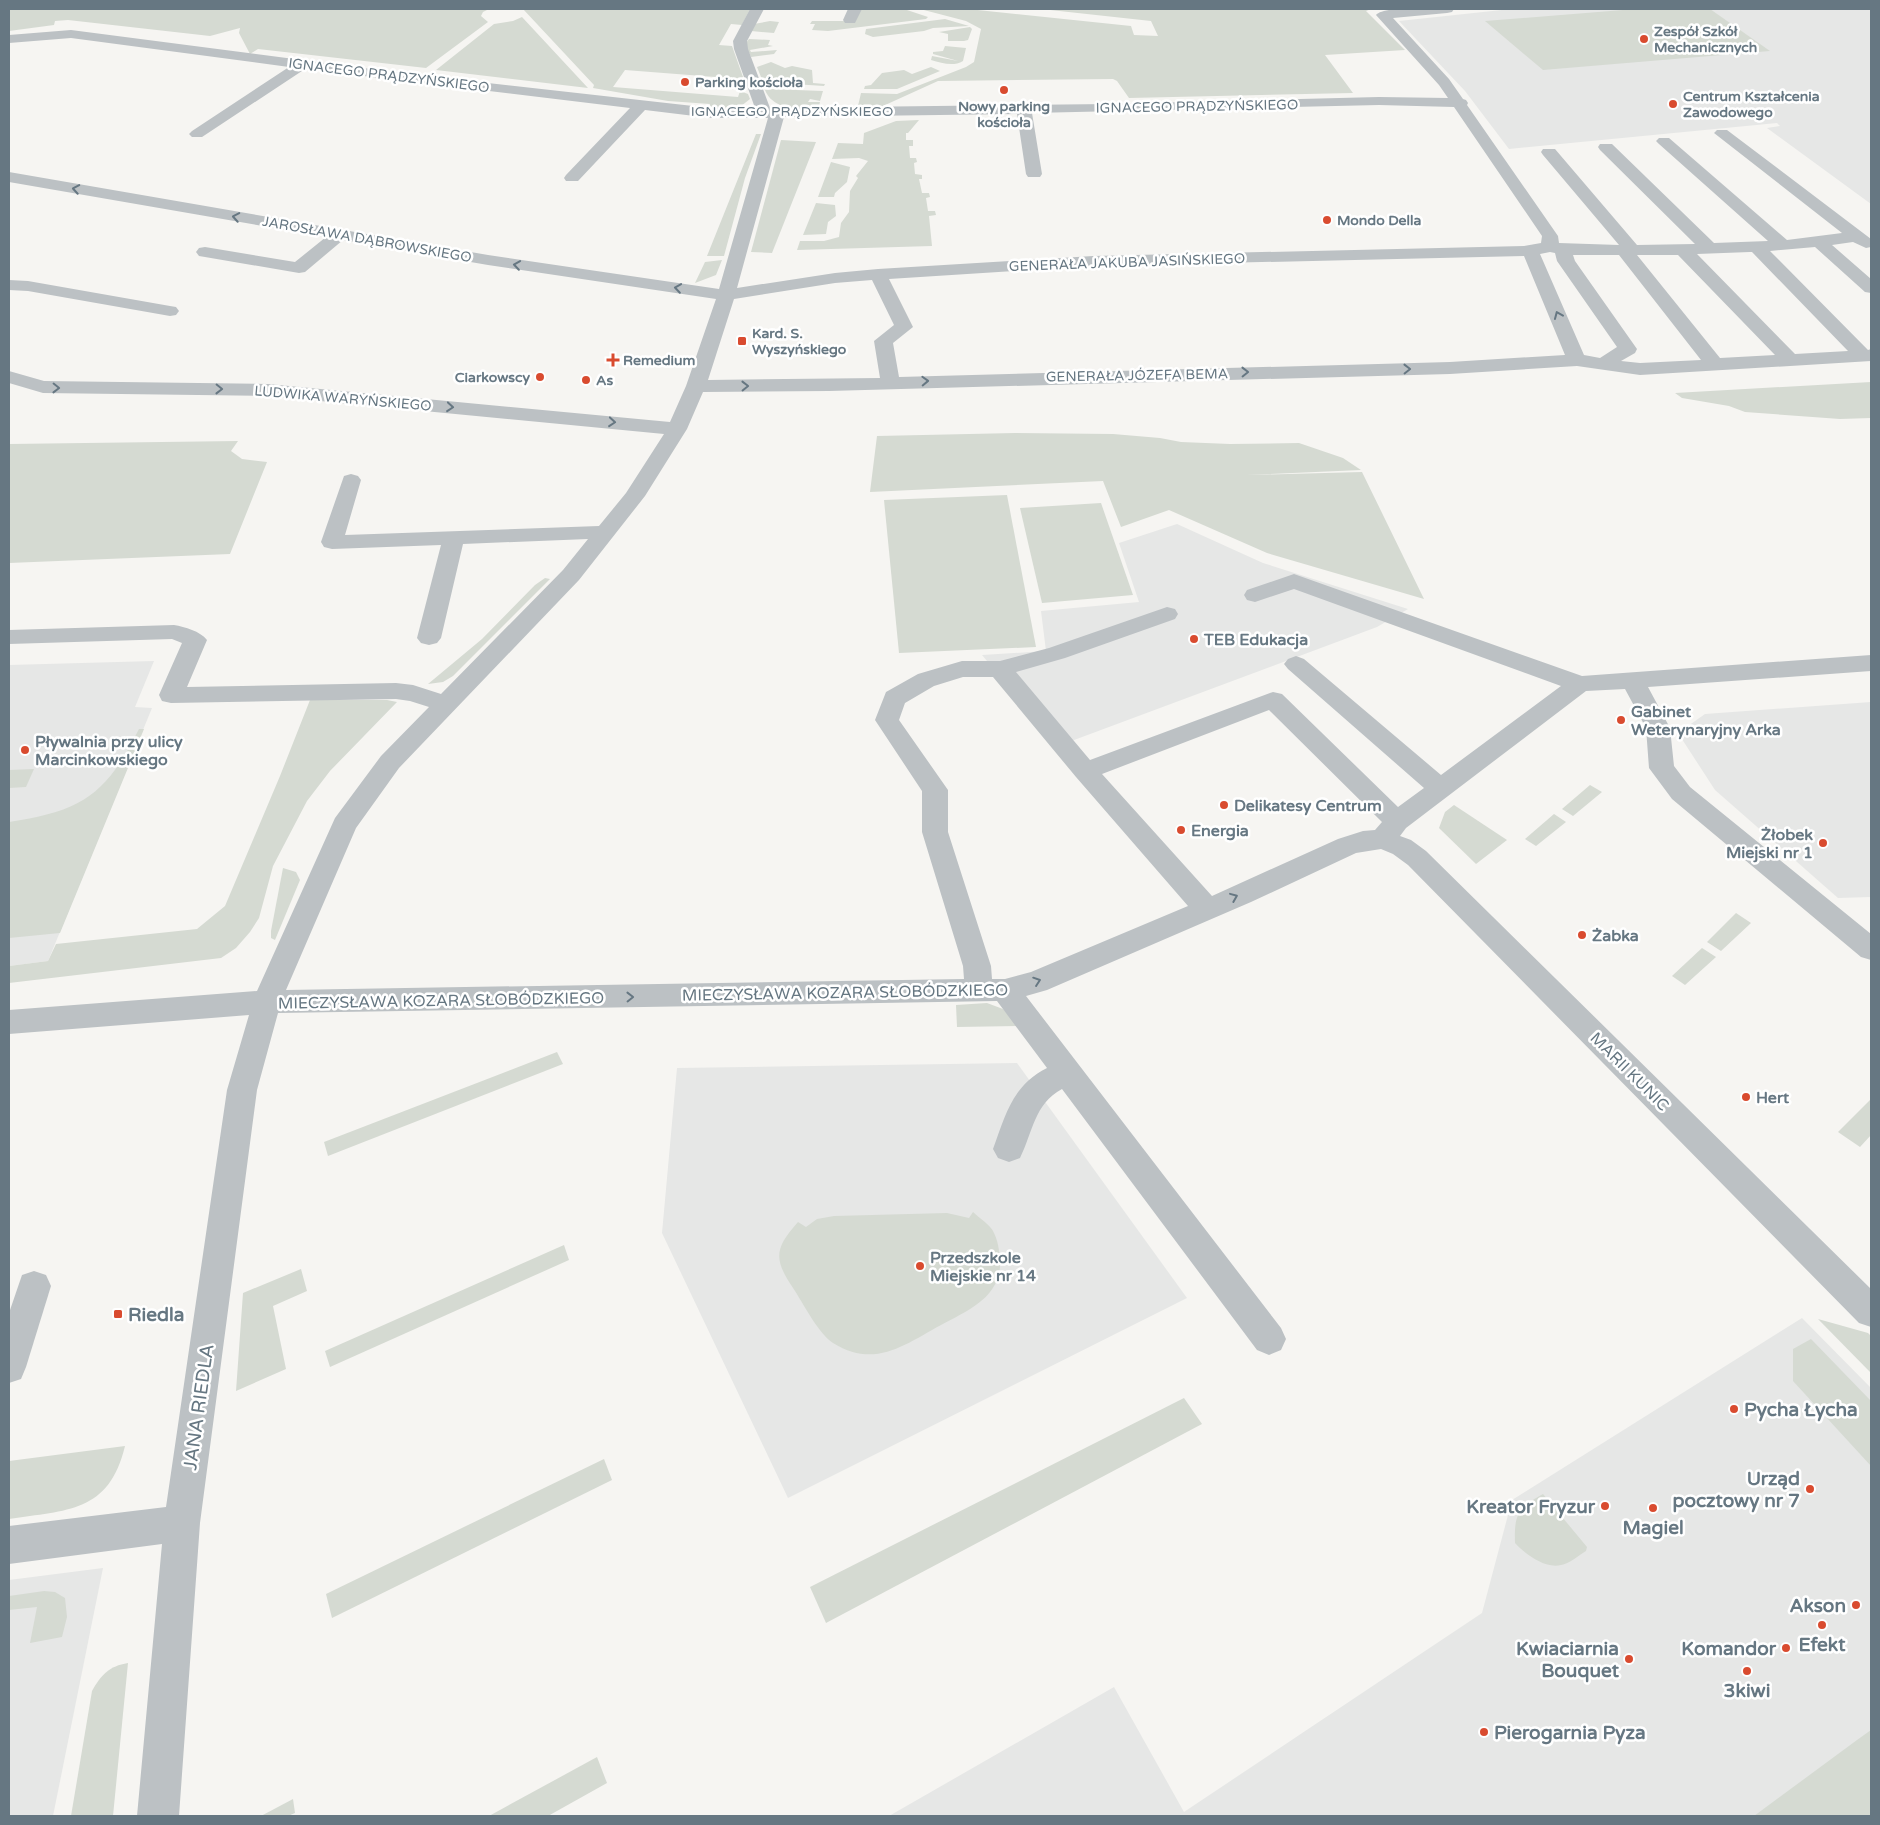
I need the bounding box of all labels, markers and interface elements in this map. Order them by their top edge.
place label: Zespół Szkół Mechanicznych [1654,23,1757,56]
marker: Zespół Szkół Mechanicznych [1638,33,1650,45]
street label: IGNACEGO PRĄDZYŃSKIEGO [287,55,490,96]
place label: Parking kościoła [695,74,803,91]
marker: Parking kościoła [679,76,691,88]
marker: Nowy parking kościoła [998,84,1010,96]
place label: Centrum Kształcenia Zawodowego [1683,88,1820,121]
street label: IGNACEGO PRĄDZYŃSKIEGO [1096,96,1298,117]
place label: Nowy parking kościoła [958,98,1050,131]
marker: Centrum Kształcenia Zawodowego [1667,98,1679,110]
street label: IGNACEGO PRĄDZYŃSKIEGO [691,103,893,120]
one-way arrow [71,184,80,194]
one-way arrow [232,212,240,222]
place label: Mondo Della [1337,212,1421,229]
street label: JAROSŁAWA DĄBROWSKIEGO [261,213,473,266]
marker: Mondo Della [1321,214,1333,226]
street label: GENERAŁA JAKUBA JASIŃSKIEGO [1009,250,1245,275]
one-way arrow [513,260,521,270]
one-way arrow [673,283,681,294]
one-way arrow [1554,311,1565,320]
place label: Kard. S. Wyszyńskiego [752,325,847,358]
marker: Kard. S. Wyszyńskiego [736,335,748,347]
place label: Remedium [623,352,696,369]
marker: Remedium [607,354,619,366]
one-way arrow [1404,363,1412,374]
street label: GENERAŁA JÓZEFA BEMA [1046,365,1228,386]
one-way arrow [1241,367,1249,378]
place label: Ciarkowscy [455,369,530,386]
marker: Ciarkowscy [534,371,546,383]
place label: As [596,372,613,389]
marker: As [580,374,592,386]
one-way arrow [921,375,929,386]
one-way arrow [742,381,749,391]
one-way arrow [52,382,60,393]
street label: LUDWIKA WARYŃSKIEGO [254,382,432,415]
one-way arrow [215,384,223,394]
one-way arrow [446,401,454,412]
one-way arrow [608,417,616,428]
place label: TEB Edukacja [1203,630,1308,650]
marker: TEB Edukacja [1188,633,1200,645]
place label: Gabinet Weterynaryjny Arka [1631,702,1781,740]
marker: Gabinet Weterynaryjny Arka [1615,714,1627,726]
place label: Pływalnia przy ulicy Marcinkowskiego [35,732,183,770]
marker: Pływalnia przy ulicy Marcinkowskiego [19,744,31,756]
place label: Delikatesy Centrum [1234,796,1382,816]
marker: Delikatesy Centrum [1218,799,1230,811]
place label: Energia [1191,821,1249,841]
marker: Energia [1175,824,1187,836]
place label: Żłobek Miejski nr 1 [1726,825,1813,863]
marker: Żłobek Miejski nr 1 [1817,837,1829,849]
one-way arrow [1229,893,1238,903]
place label: Żabka [1592,926,1639,946]
marker: Żabka [1576,929,1588,941]
one-way arrow [1032,977,1040,987]
street label: MIECZYSŁAWA KOZARA SŁOBÓDZKIEGO [682,980,1008,1006]
street label: MIECZYSŁAWA KOZARA SŁOBÓDZKIEGO [278,988,604,1014]
one-way arrow [627,992,635,1002]
street label: MARII KUNIC [1586,1028,1673,1115]
place label: Hert [1756,1088,1790,1108]
marker: Hert [1740,1091,1752,1103]
place label: Przedszkole Miejskie nr 14 [930,1248,1036,1286]
marker: Przedszkole Miejskie nr 14 [914,1260,926,1272]
place label: Riedla [128,1304,184,1326]
marker: Riedla [112,1308,124,1320]
street label: JANA RIEDLA [179,1342,219,1472]
place label: Pycha Łycha [1744,1399,1858,1422]
marker: Pycha Łycha [1728,1403,1740,1415]
place label: Urząd pocztowy nr 7 [1672,1468,1800,1513]
marker: Urząd pocztowy nr 7 [1804,1483,1816,1495]
place label: Kreator Fryzur [1466,1496,1596,1519]
marker: Kreator Fryzur [1599,1500,1611,1512]
marker: Magiel [1647,1502,1659,1514]
place label: Magiel [1622,1517,1684,1540]
place label: Akson [1789,1595,1846,1617]
marker: Akson [1850,1599,1862,1611]
marker: Efekt [1816,1619,1828,1631]
place label: Efekt [1799,1634,1846,1656]
place label: Kwiaciarnia Bouquet [1516,1638,1620,1683]
place label: Komandor [1681,1638,1777,1660]
marker: Komandor [1780,1642,1792,1654]
marker: Kwiaciarnia Bouquet [1623,1653,1635,1665]
marker: 3kiwi [1741,1665,1753,1677]
place label: 3kiwi [1724,1680,1770,1702]
place label: Pierogarnia Pyza [1494,1722,1646,1745]
marker: Pierogarnia Pyza [1478,1726,1490,1738]

